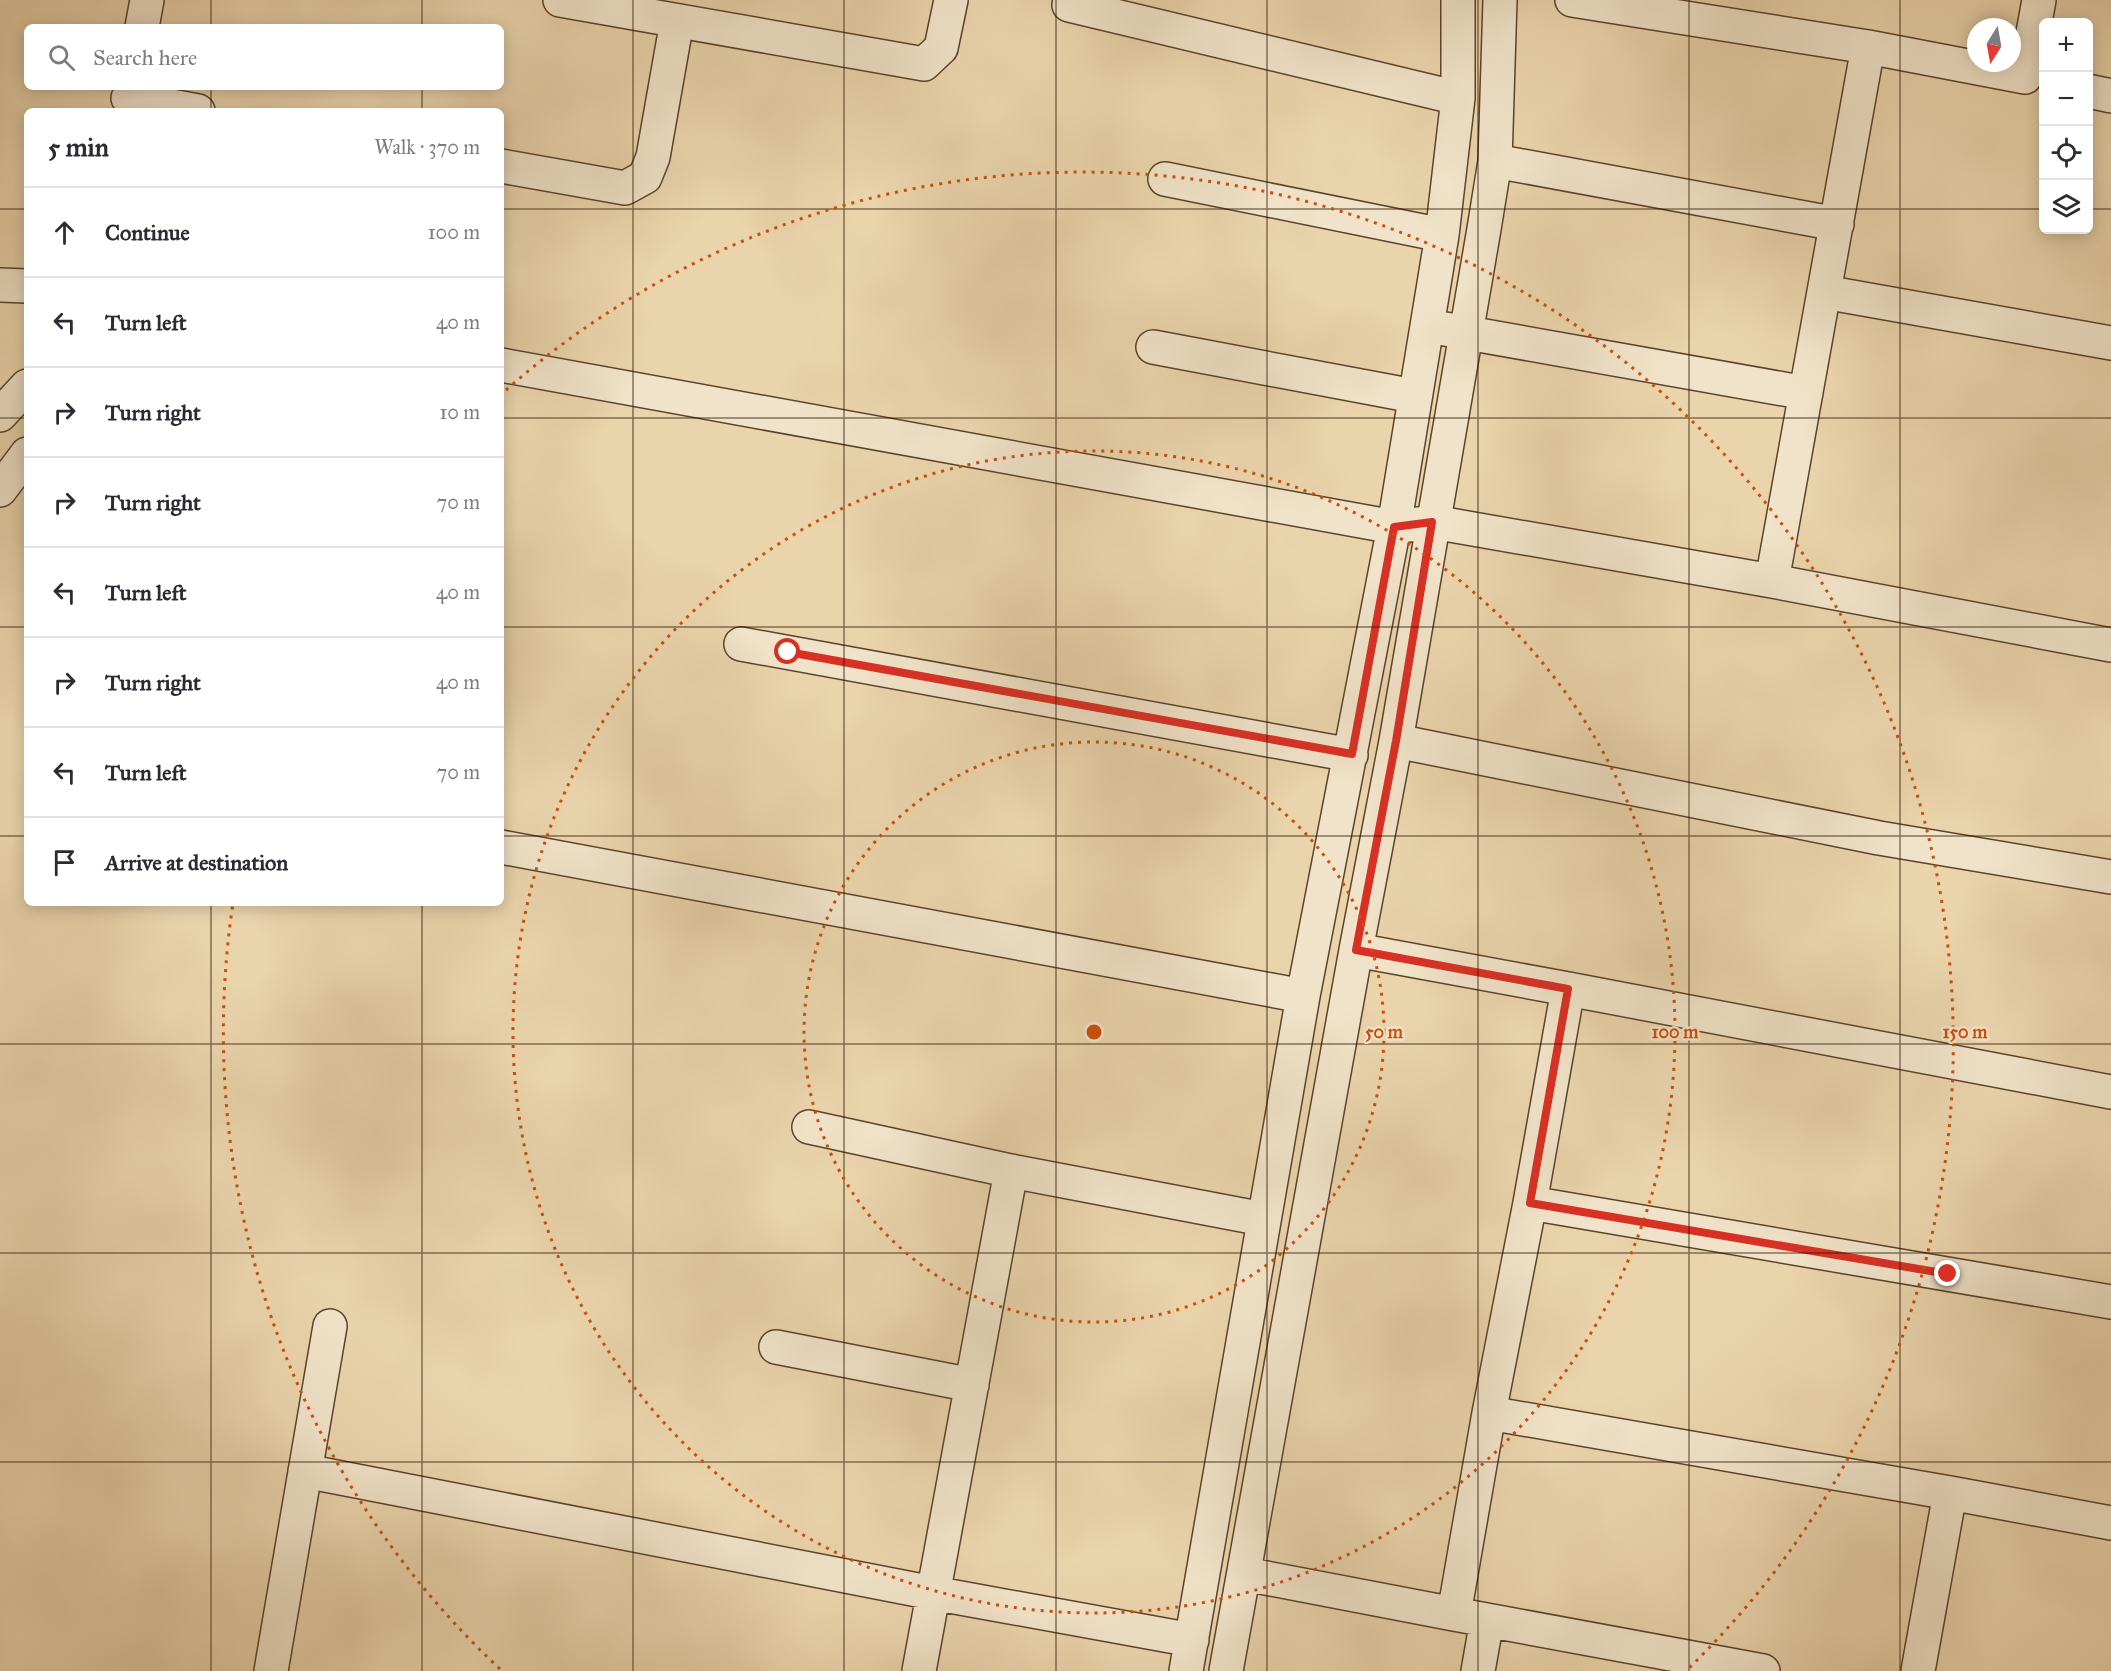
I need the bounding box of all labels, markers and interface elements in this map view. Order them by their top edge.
north arrow [1967,18,2021,72]
map controls [2039,18,2093,234]
button: + [2039,18,2093,72]
search box [24,24,504,90]
icon: search [45,41,78,74]
text: Search here [93,44,197,71]
button: − [2039,72,2093,126]
button: locate [2039,126,2093,180]
text: 5 min [48,131,109,163]
text: Walk · 370 m [374,135,480,159]
button: layers [2039,180,2093,234]
icon: ahead [48,216,81,249]
text: Continue [105,219,190,246]
text: 100 m [428,220,480,244]
icon: left [48,306,81,339]
text: Turn left [105,309,187,336]
text: 40 m [436,310,480,334]
icon: right [48,396,81,429]
text: Turn right [105,399,201,426]
text: 10 m [439,400,480,424]
icon: right [48,486,81,519]
text: Turn right [105,489,201,516]
text: 70 m [437,490,480,514]
icon: left [48,576,81,609]
text: Turn left [105,579,187,606]
text: 40 m [436,580,480,604]
route start [774,638,800,664]
icon: right [48,666,81,699]
text: Turn right [105,669,201,696]
text: 40 m [436,670,480,694]
icon: left [48,756,81,789]
text: Turn left [105,759,187,786]
text: 70 m [437,760,480,784]
icon: arrive [48,846,81,879]
text: Arrive at destination [105,849,288,876]
text: 50 m [1365,1021,1404,1043]
text: 100 m [1652,1021,1699,1043]
text: 150 m [1943,1021,1988,1043]
centre of rings [1084,1022,1104,1042]
route end [1934,1260,1960,1286]

